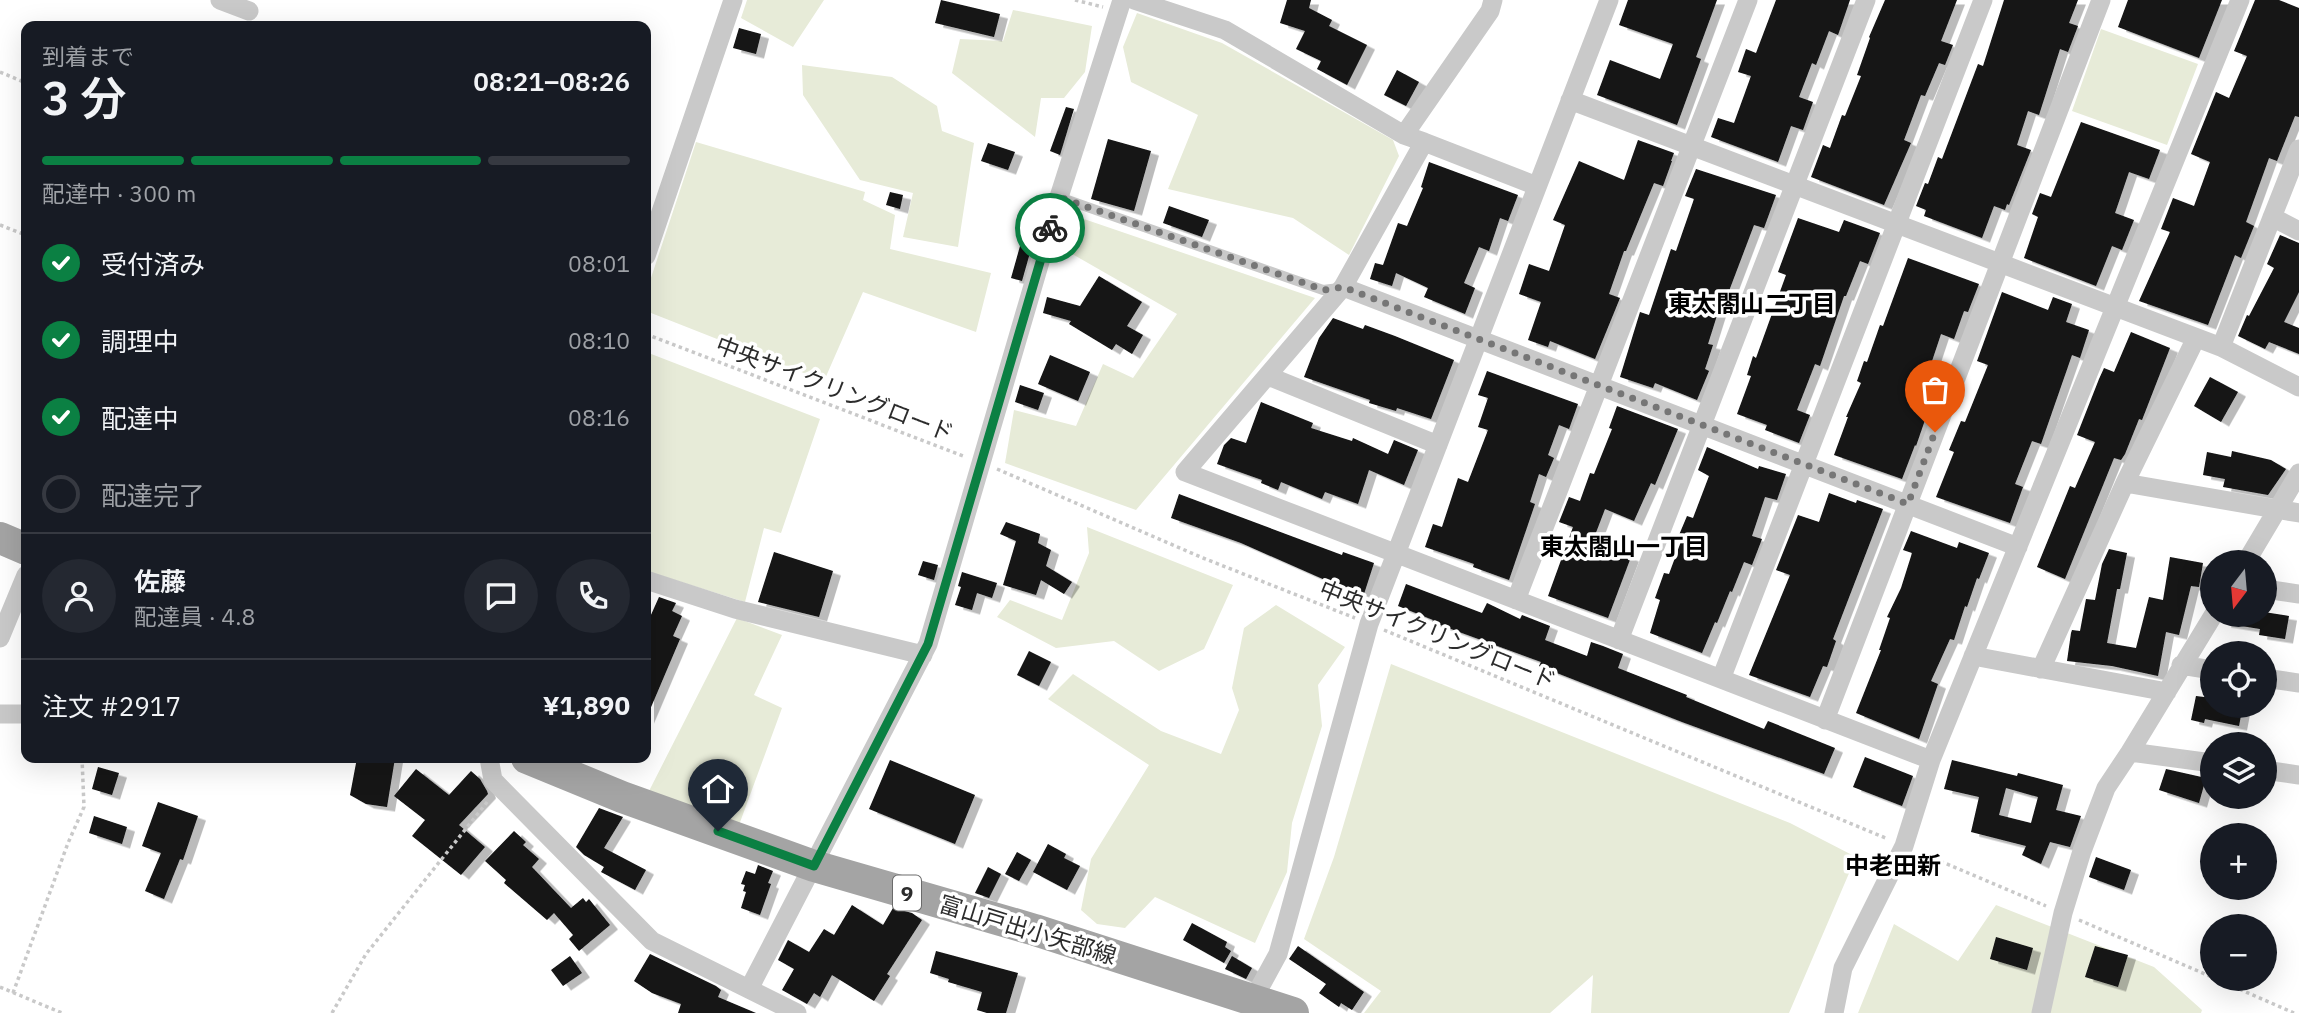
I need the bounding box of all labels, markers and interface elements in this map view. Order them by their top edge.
text: 到着まで [42,41,134,71]
text: 08:21–08:26 [473,64,630,98]
text: 3 分 [42,68,126,128]
text: 配達中 · 300 m [42,178,196,208]
courier [1015,193,1085,263]
icon: bike [1031,209,1069,247]
icon: check [42,244,80,282]
text: 受付済み [101,247,205,281]
text: 08:01 [568,248,630,278]
district label: 東太閤山二丁目 [1668,287,1836,319]
icon: check [42,321,80,359]
text: 調理中 [101,324,179,358]
text: 08:10 [568,325,630,355]
street label: 中央サイクリングロード [712,329,958,447]
pin [1905,360,1965,432]
icon: bag [1916,371,1954,409]
icon: check [42,398,80,436]
text: 配達中 [101,401,179,435]
text: 08:16 [568,402,630,432]
text: 配達完了 [101,478,205,512]
district label: 東太閤山一丁目 [1540,530,1708,562]
north arrow [2200,550,2277,626]
map controls [2200,550,2277,991]
button: person [42,559,116,633]
button: chat [464,559,538,633]
button: phone [556,559,630,633]
text: 佐藤 [134,564,186,598]
street label: 中央サイクリングロード [1315,573,1561,695]
text: 配達員 · 4.8 [134,601,255,631]
button: locate [2200,641,2277,718]
text: ¥1,890 [543,688,630,722]
text: 注文 #2917 [42,689,181,723]
button: layers [2200,732,2277,809]
pin [688,759,748,831]
icon: home [699,770,737,808]
button: + [2200,823,2277,900]
district label: 中老田新 [1845,849,1941,881]
road number: 9 [893,876,921,910]
street label: 富山戸出小矢部線 [936,888,1120,970]
button: − [2200,914,2277,991]

